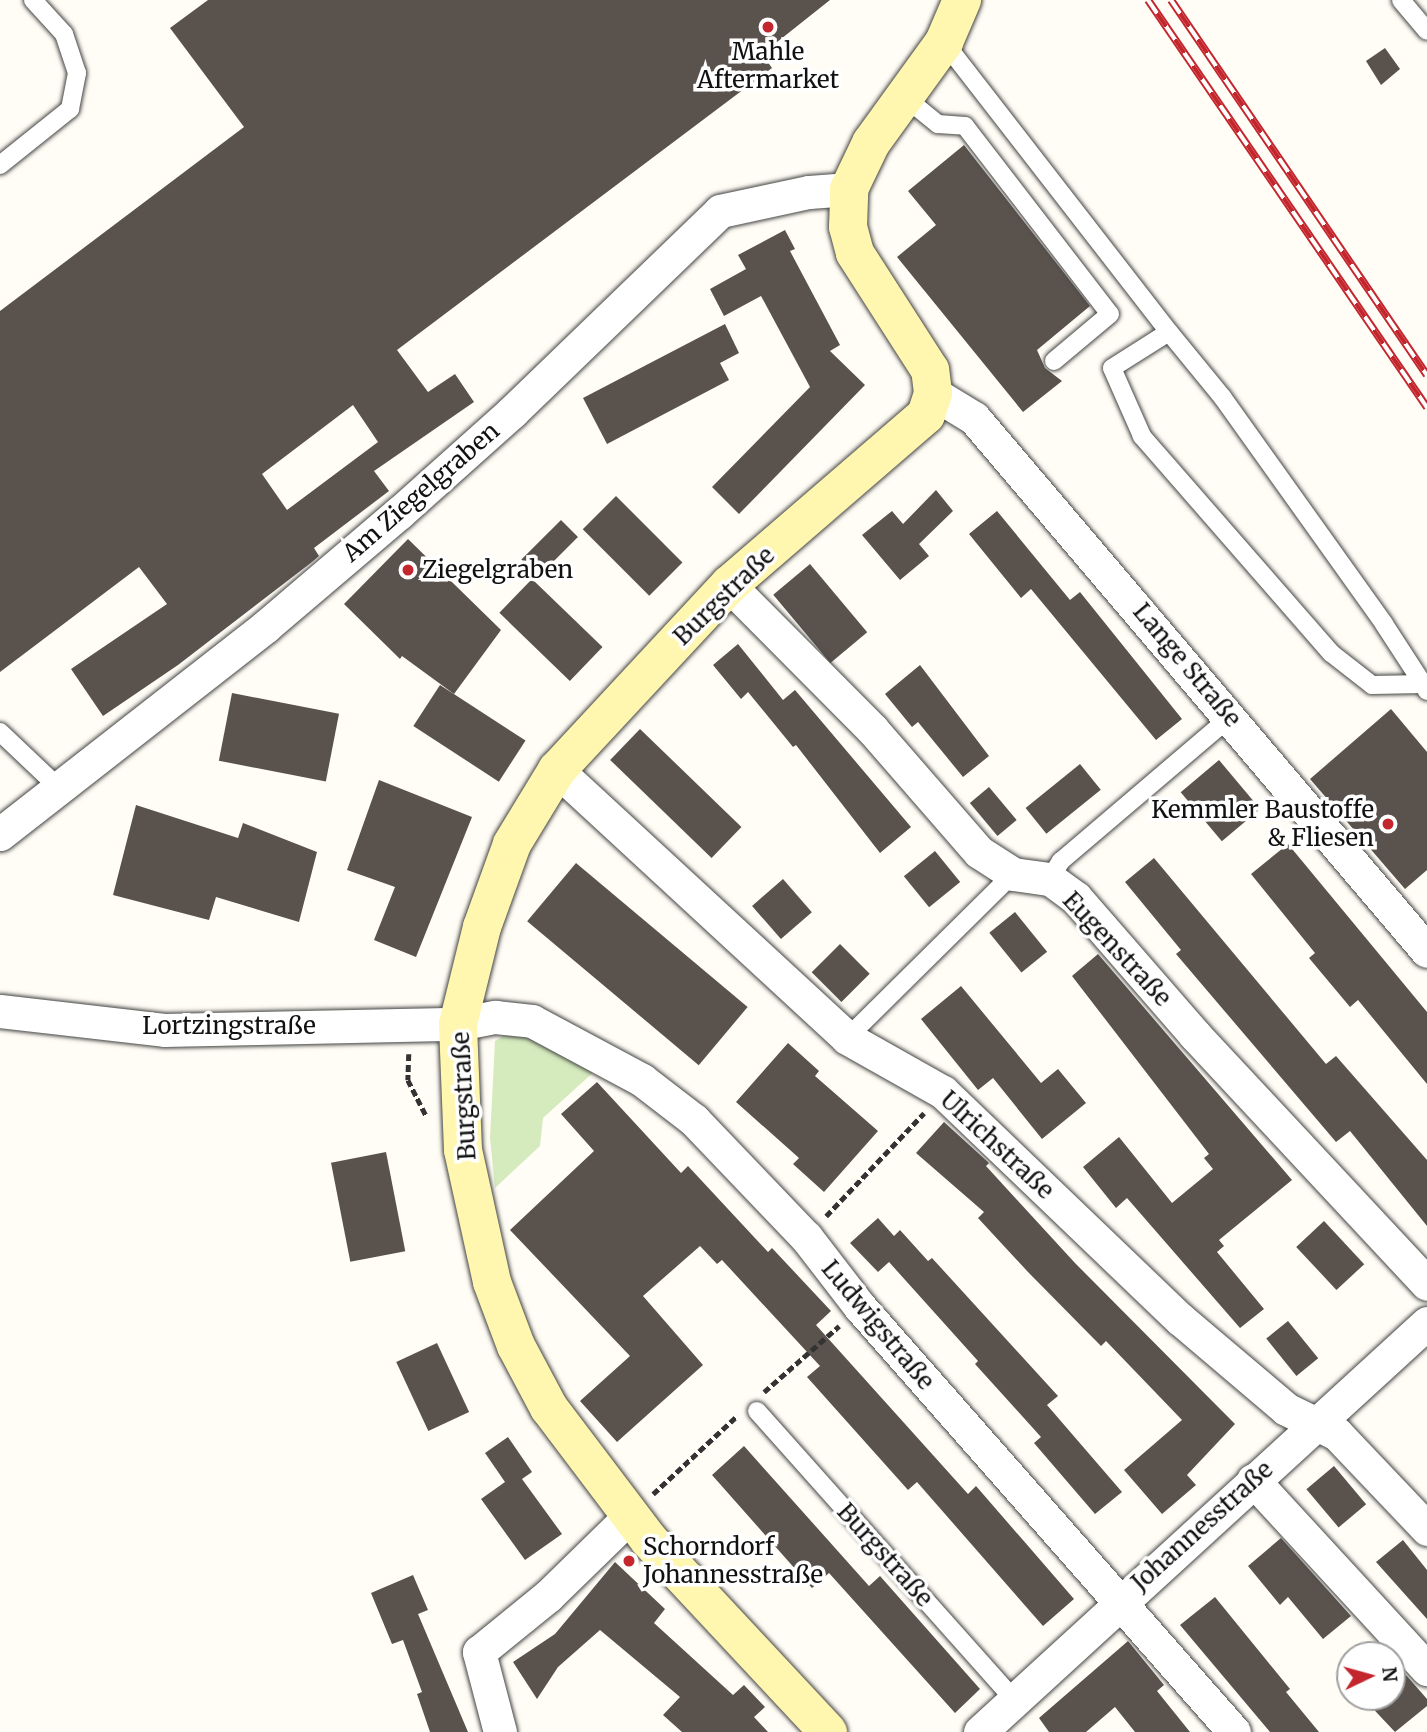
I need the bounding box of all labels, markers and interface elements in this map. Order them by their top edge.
marker: Mahle Aftermarket [760,19,776,35]
place label: Mahle Aftermarket [697,38,839,94]
street label: Am Ziegelgraben [337,416,505,568]
street label: Burgstraße [668,541,780,651]
place label: Ziegelgraben [422,556,573,584]
marker: Ziegelgraben [400,562,416,578]
street label: Lange Straße [1127,597,1247,733]
place label: Kemmler Baustoffe & Fliesen [1151,796,1374,852]
marker: Kemmler Baustoffe & Fliesen [1380,816,1396,832]
street label: Eugenstraße [1057,886,1177,1012]
street label: Lortzingstraße [142,1012,316,1040]
street label: Burgstraße [446,1031,482,1161]
street label: Ulrichstraße [934,1085,1060,1205]
street label: Ludwigstraße [816,1255,940,1395]
street label: Johannesstraße [1125,1455,1279,1597]
street label: Burgstraße [831,1497,939,1613]
place label: Schorndorf Johannesstraße [643,1533,823,1589]
marker: Schorndorf Johannesstraße [621,1553,637,1569]
north arrow [1336,1641,1406,1711]
text: N [1377,1666,1403,1683]

